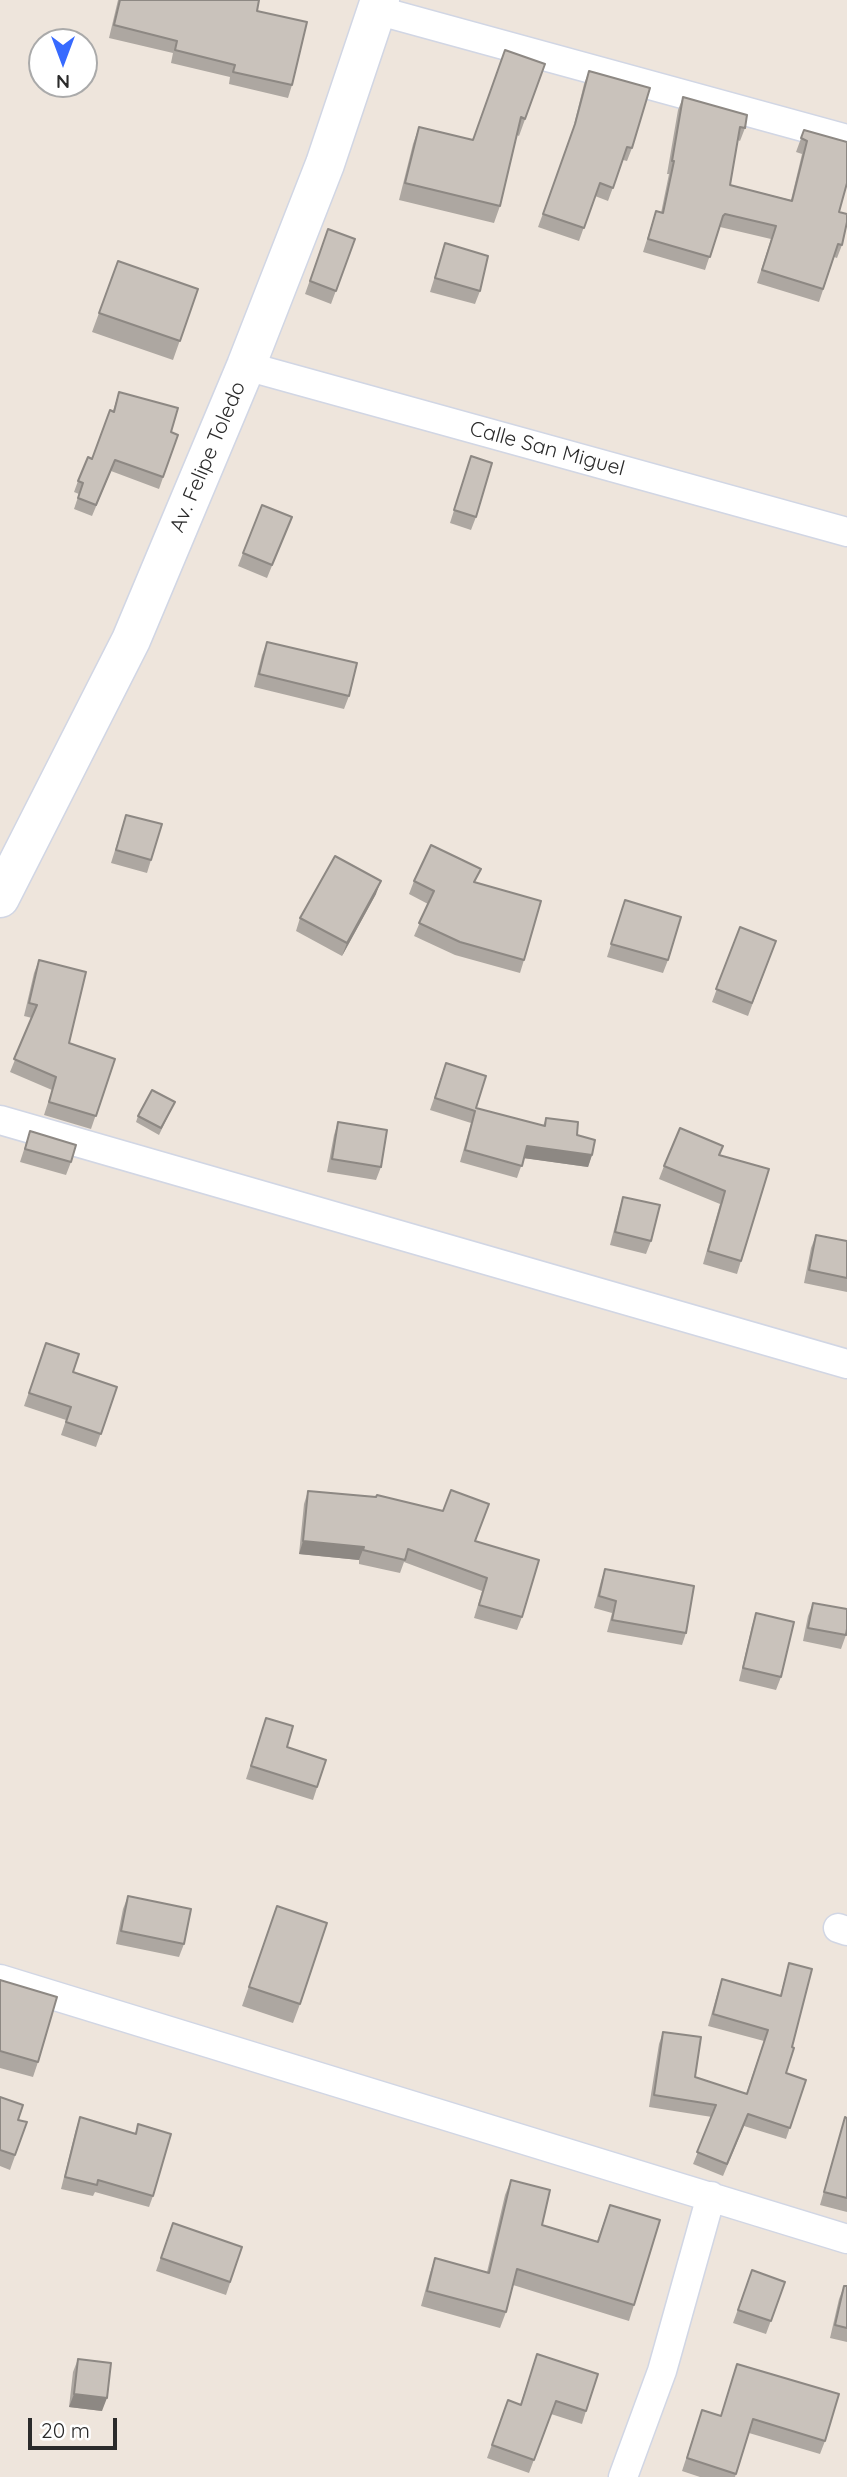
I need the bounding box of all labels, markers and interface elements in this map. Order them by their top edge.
north arrow [28,28,98,98]
text: N [56,70,70,94]
street label: Av. Felipe Toledo [165,378,251,536]
street label: Calle San Miguel [467,416,627,482]
scale bar [32,2404,121,2448]
text: 20 m [41,2417,90,2443]

